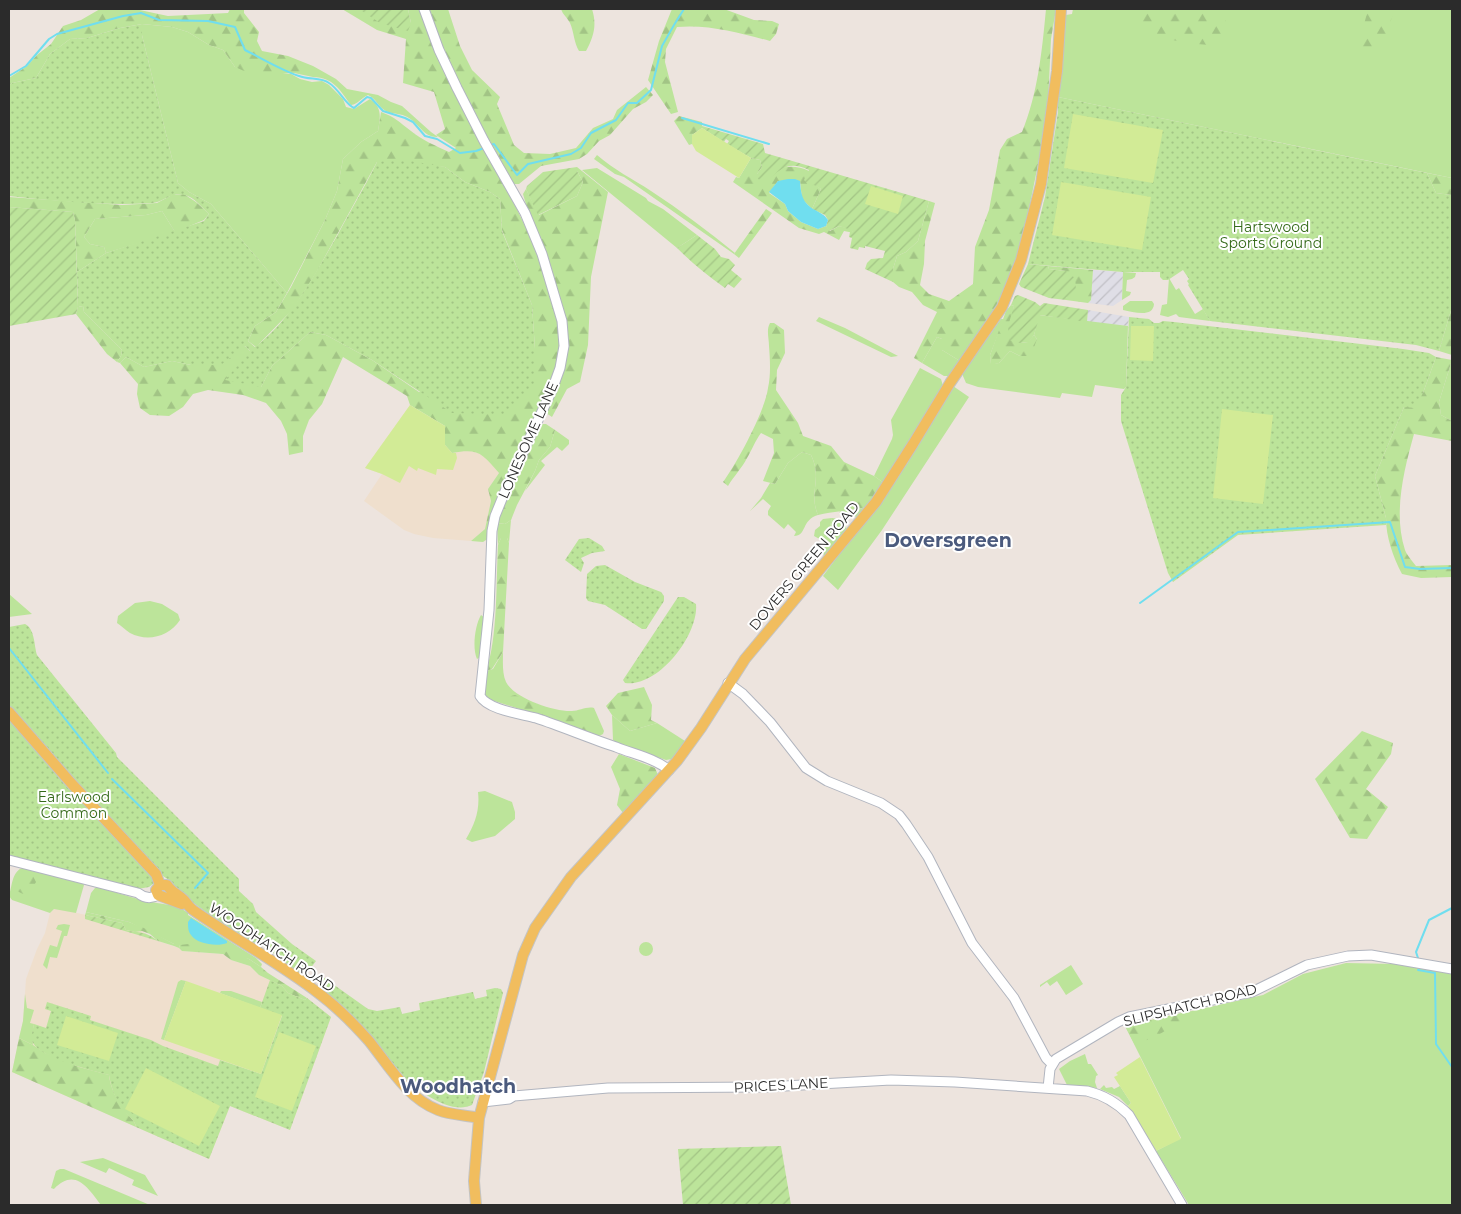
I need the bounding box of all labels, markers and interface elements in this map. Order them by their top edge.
park label: Hartswood Sports Ground [1220,218,1322,252]
street label: LONESOME LANE [494,379,562,501]
street label: DOVERS GREEN ROAD [745,498,863,634]
district label: Doversgreen [884,529,1012,552]
park label: Earlswood Common [38,788,110,822]
street label: WOODHATCH ROAD [206,898,338,996]
street label: SLIPSHATCH ROAD [1121,980,1259,1030]
street label: PRICES LANE [733,1074,829,1096]
district label: Woodhatch [400,1075,516,1098]

